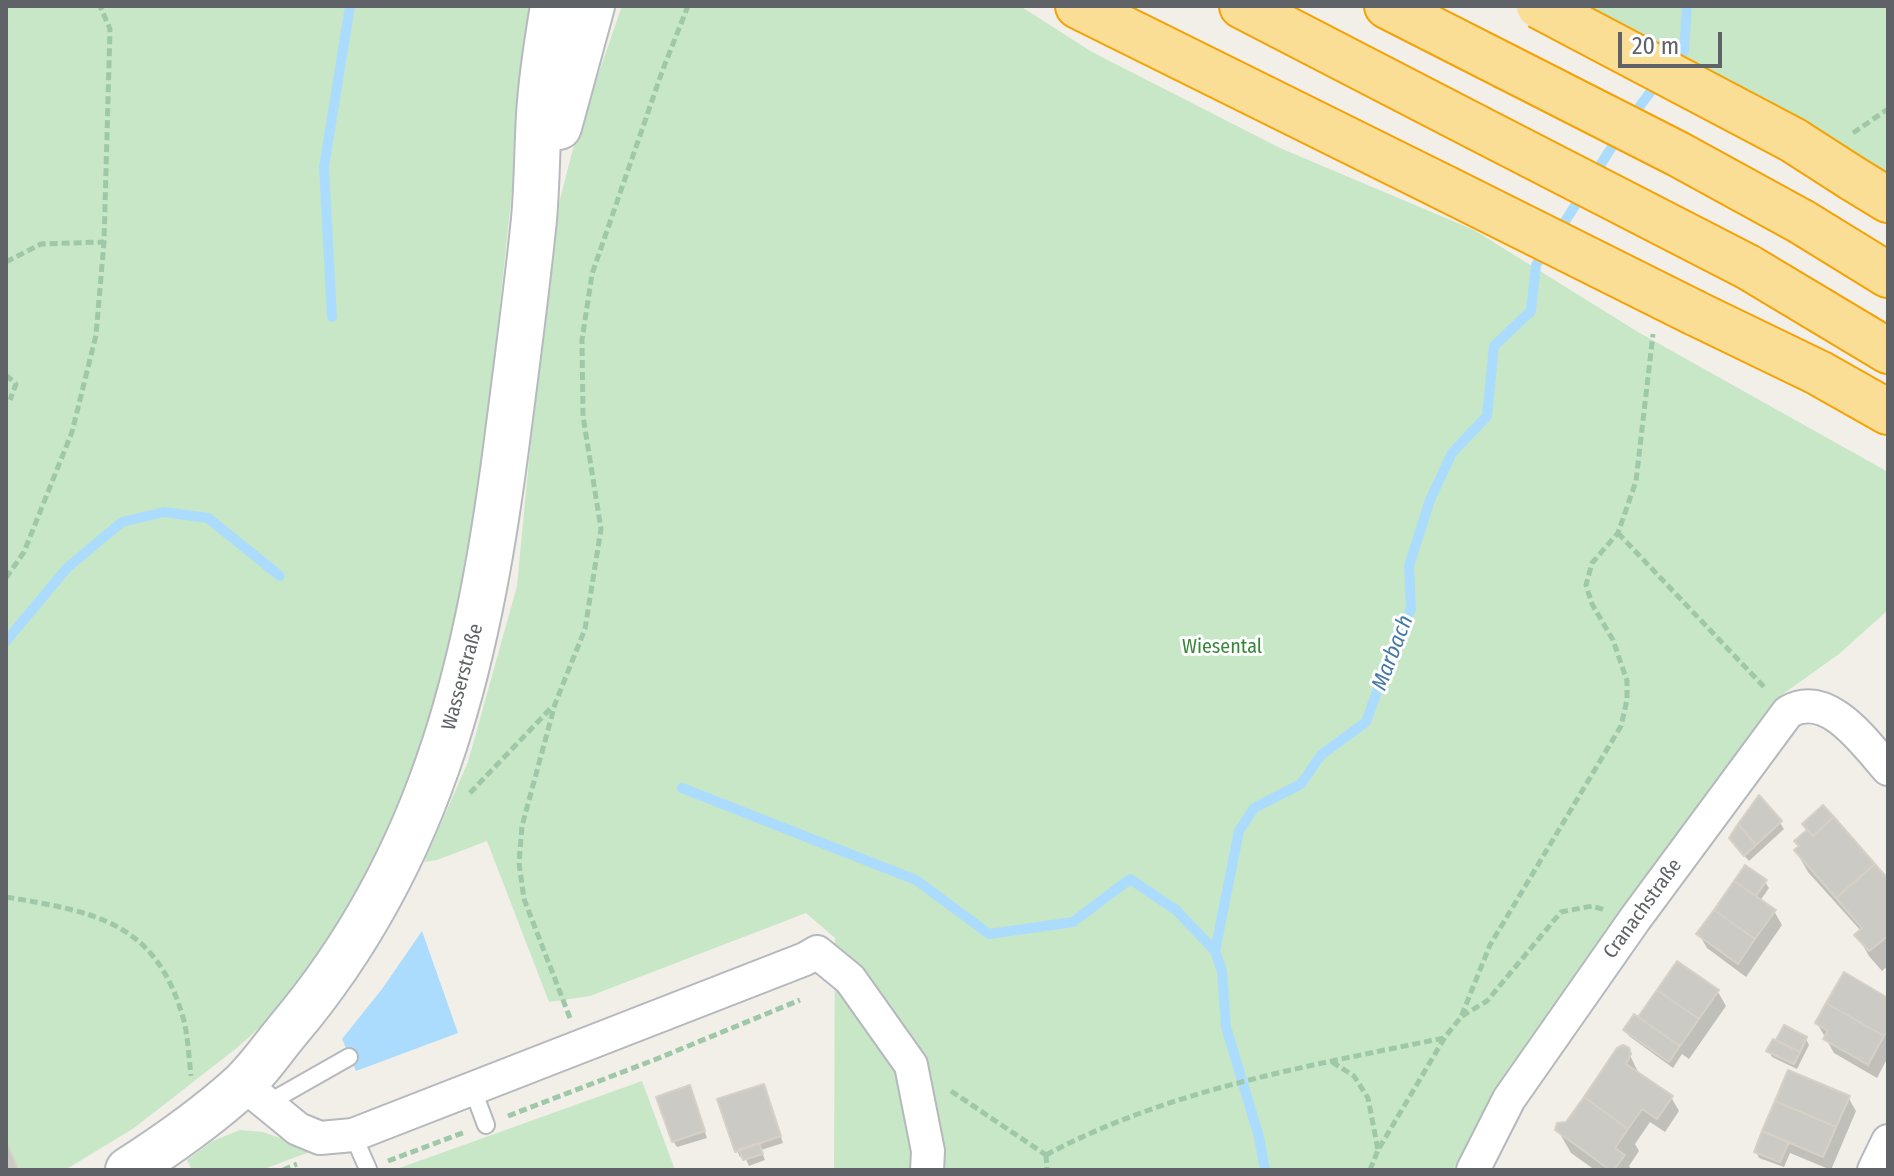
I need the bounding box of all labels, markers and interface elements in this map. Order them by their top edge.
scale bar [1622,16,1726,66]
text: 20 m [1632,32,1679,60]
water label: Marbach [1367,612,1419,694]
street label: Wasserstraße [437,621,489,733]
park label: Wiesental [1182,635,1262,659]
street label: Cranachstraße [1599,855,1687,963]

